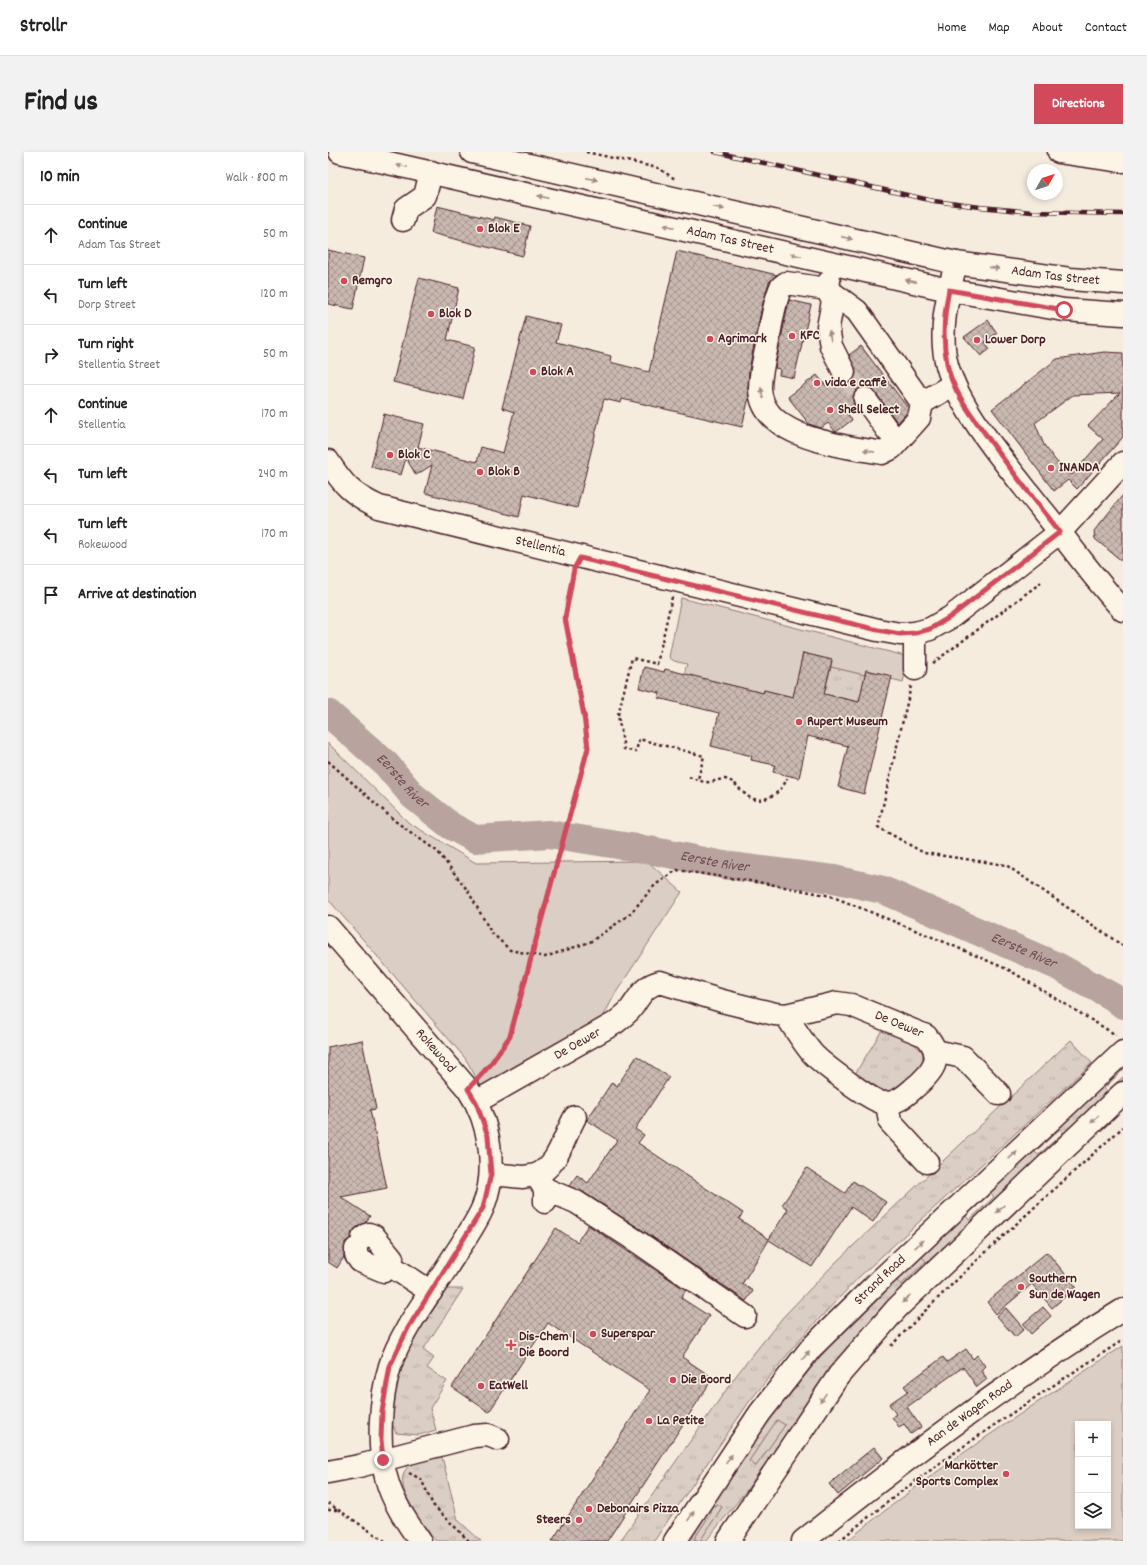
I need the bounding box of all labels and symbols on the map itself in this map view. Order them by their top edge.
one-way arrow [396,162,408,168]
north arrow [1027,164,1063,200]
one-way arrow [586,177,599,183]
one-way arrow [536,194,548,200]
one-way arrow [713,206,725,212]
place label: Blok E [488,219,520,239]
street label: Adam Tas Street [684,221,776,260]
one-way arrow [663,223,675,229]
marker: Blok E [475,224,485,234]
one-way arrow [841,235,853,241]
one-way arrow [790,252,802,258]
street label: Adam Tas Street [1010,261,1101,291]
one-way arrow [988,265,1000,271]
place label: Remgro [352,271,392,291]
marker: Remgro [339,276,349,286]
one-way arrow [905,278,917,284]
route start [1055,301,1073,319]
place label: Blok D [439,304,472,324]
marker: Blok D [426,309,436,319]
place label: KFC [800,326,820,346]
place label: Agrimark [718,329,767,349]
one-way arrow [827,330,833,342]
place label: Lower Dorp [985,330,1046,350]
marker: KFC [787,331,797,341]
marker: Agrimark [705,334,715,344]
marker: Lower Dorp [972,335,982,345]
place label: Blok A [541,362,574,382]
marker: Blok A [528,367,538,377]
place label: vida e caffè [825,373,887,393]
marker: vida e caffè [812,378,822,388]
one-way arrow [758,387,764,400]
place label: Shell Select [838,400,900,420]
marker: Shell Select [825,405,835,415]
place label: Blok C [398,445,430,465]
one-way arrow [863,448,875,454]
marker: Blok C [385,450,395,460]
place label: INANDA [1059,458,1100,478]
place label: Blok B [488,462,520,482]
marker: INANDA [1046,463,1056,473]
marker: Blok B [475,467,485,477]
street label: Stellentia [513,531,568,563]
place label: Rupert Museum [807,712,888,732]
marker: Rupert Museum [794,717,804,727]
water label: Eerste River [371,749,434,816]
water label: Eerste River [678,846,752,879]
water label: Eerste River [987,927,1061,976]
street label: De Oewer [872,1006,927,1044]
street label: De Oewer [550,1022,606,1066]
street label: Rokewood [410,1024,460,1078]
one-way arrow [1089,1115,1100,1124]
one-way arrow [1009,1151,1018,1160]
one-way arrow [995,1204,1005,1213]
one-way arrow [913,1239,924,1248]
street label: Strand Road [850,1250,911,1310]
place label: Southern Sun de Wagen [1029,1269,1101,1305]
marker: Southern Sun de Wagen [1016,1282,1026,1292]
one-way arrow [901,1294,911,1304]
place label: Superspar [601,1324,656,1344]
place label: Dis-Chem | Die Boord [519,1327,576,1363]
marker: Superspar [588,1329,598,1339]
marker: Dis-Chem | Die Boord [506,1340,516,1350]
one-way arrow [802,1349,811,1360]
place label: Die Boord [681,1370,731,1390]
marker: Die Boord [668,1375,678,1385]
street label: Aan de Wagen Road [922,1375,1017,1452]
place label: EatWell [489,1376,529,1396]
marker: EatWell [476,1381,486,1391]
one-way arrow [819,1393,827,1404]
place label: La Petite [657,1411,704,1431]
marker: La Petite [644,1416,654,1426]
route end [374,1451,392,1469]
one-way arrow [726,1454,733,1465]
place label: Markötter Sports Complex [916,1456,999,1492]
marker: Markötter Sports Complex [1001,1469,1011,1479]
place label: Debonairs Pizza [597,1499,680,1519]
marker: Debonairs Pizza [584,1504,594,1514]
place label: Steers [536,1510,571,1530]
one-way arrow [687,1511,695,1522]
marker: Steers [574,1515,584,1525]

